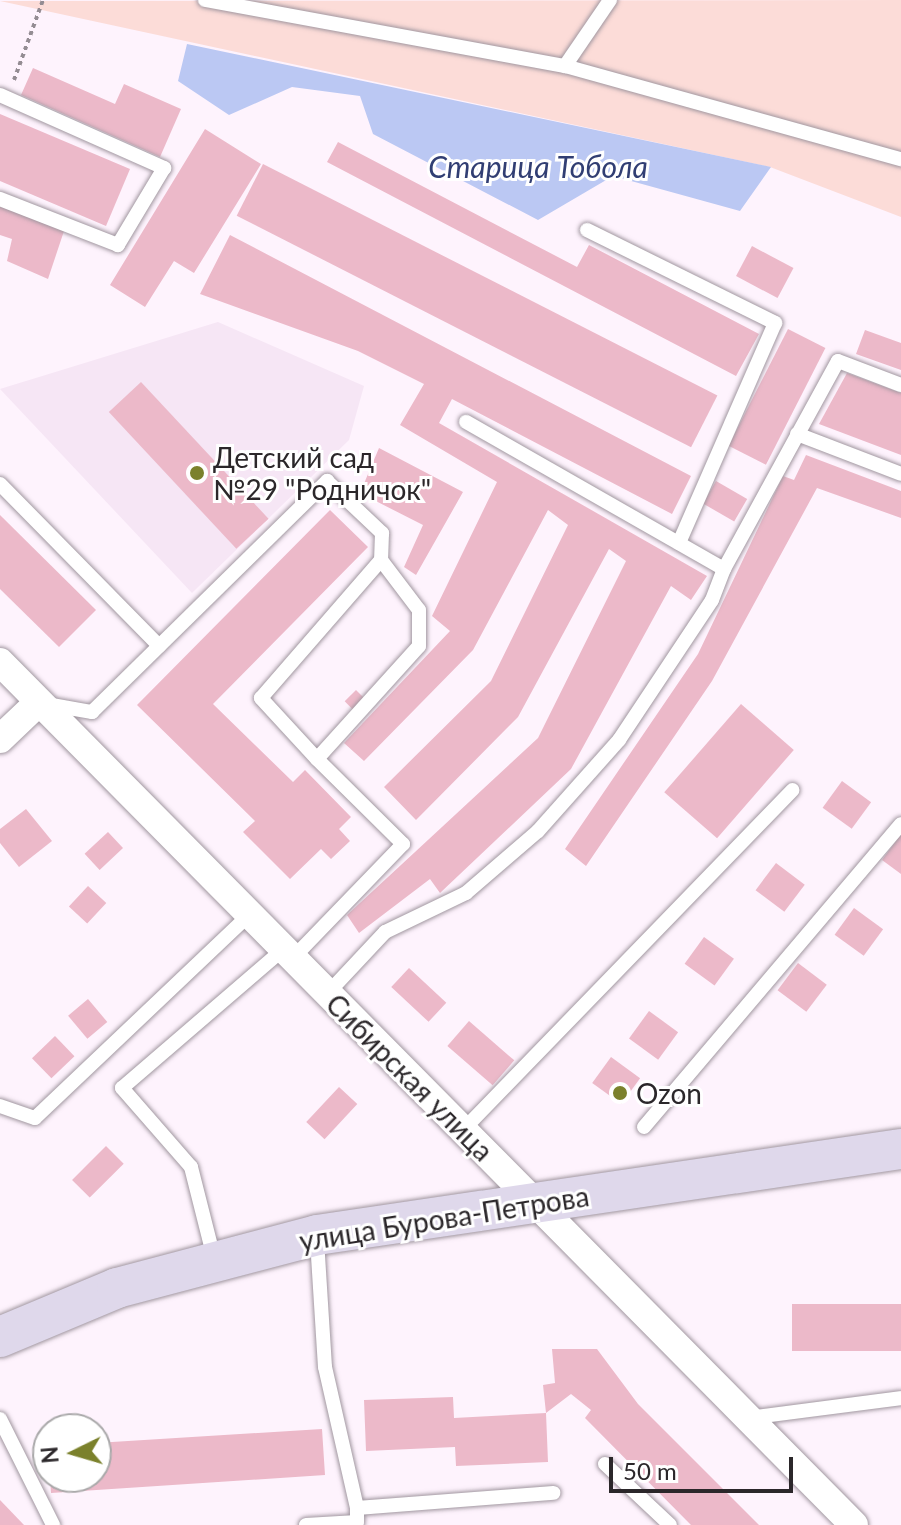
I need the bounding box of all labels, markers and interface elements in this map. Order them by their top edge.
water label: Старица Тобола [428,148,648,184]
place label: Детский сад №29 "Родничок" [213,440,431,506]
marker: Детский сад №29 "Родничок" [188,464,206,482]
street label: Сибирская улица [320,987,500,1167]
place label: Ozon [636,1076,702,1110]
marker: Ozon [611,1084,629,1102]
street label: улица Бурова-Петрова [297,1179,591,1257]
north arrow [32,1413,112,1493]
scale bar [613,1441,797,1491]
text: N [35,1445,64,1465]
text: 50 m [623,1456,677,1485]

